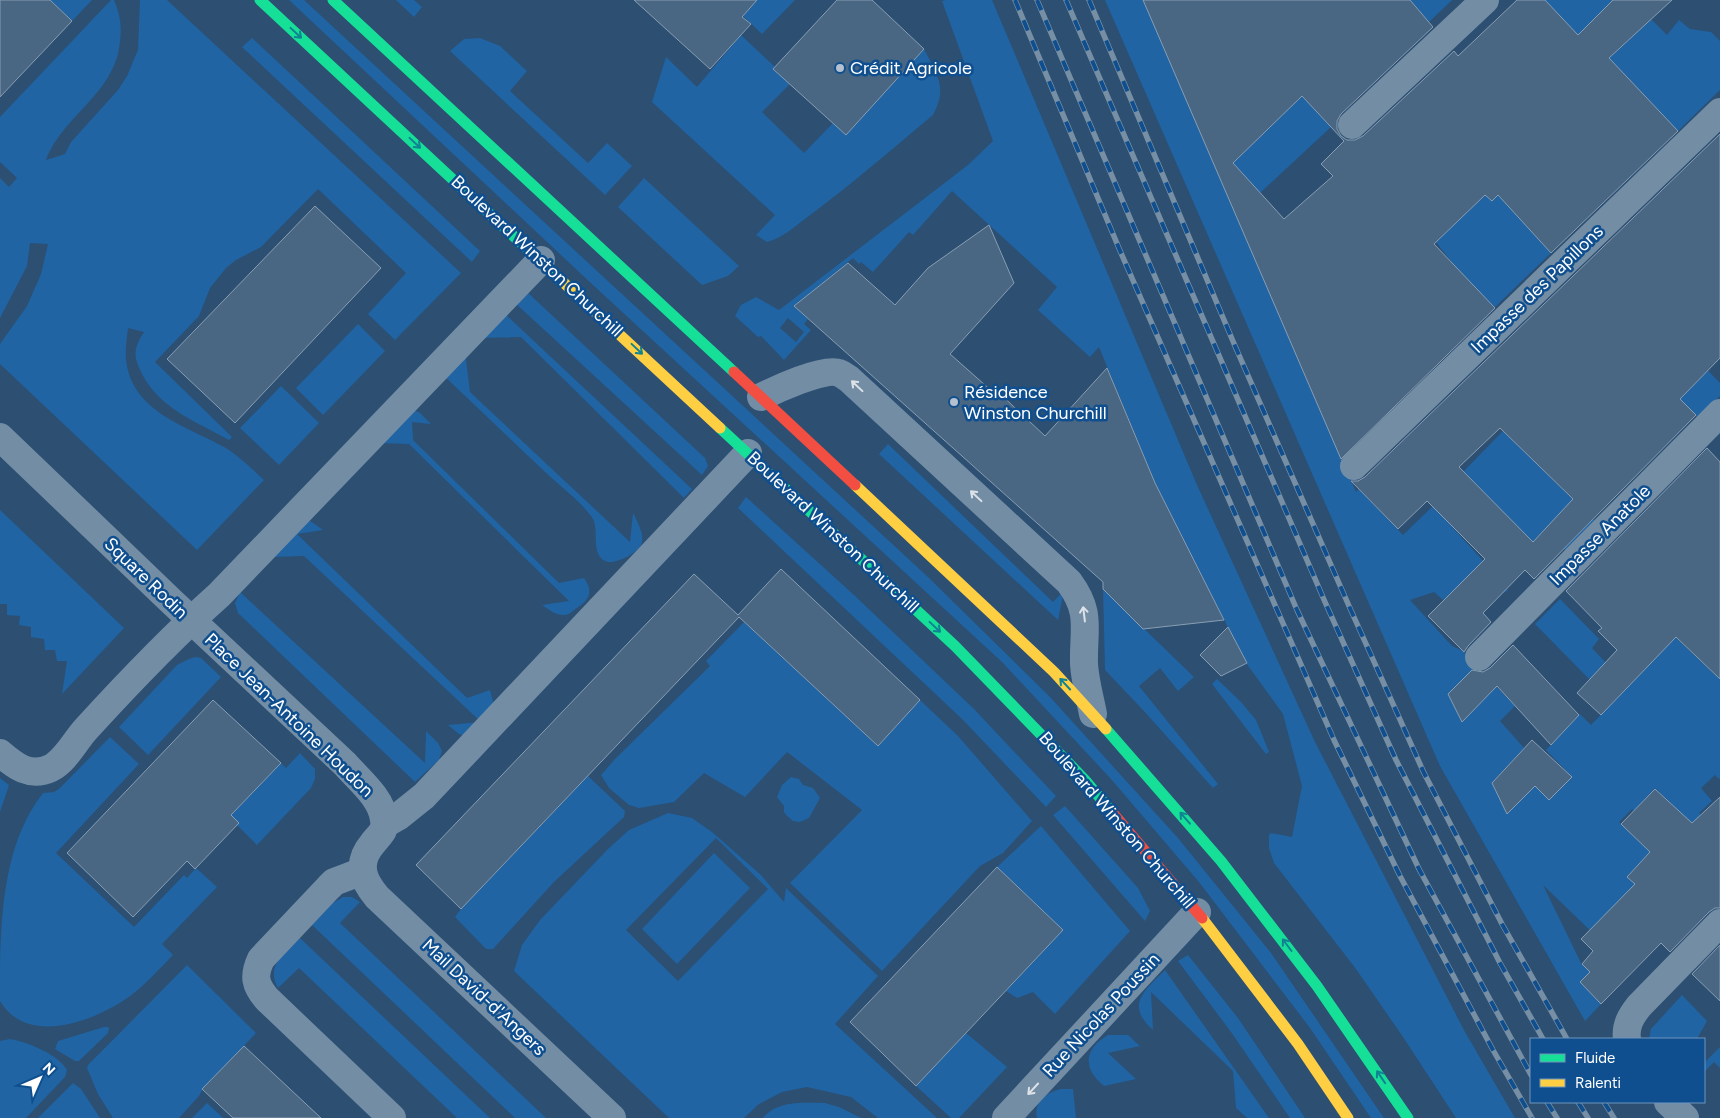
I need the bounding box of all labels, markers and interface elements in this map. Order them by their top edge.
one-way arrow [289,27,302,39]
place label: Crédit Agricole [850,57,972,79]
marker: Crédit Agricole [834,62,846,74]
one-way arrow [409,137,421,149]
street label: Boulevard Winston Churchill [446,171,628,341]
street label: Impasse des Papillons [1466,220,1608,358]
one-way arrow [630,343,643,355]
one-way arrow [850,380,863,392]
place label: Résidence Winston Churchill [964,381,1107,424]
marker: Résidence Winston Churchill [948,396,960,408]
street label: Boulevard Winston Churchill [742,447,924,617]
street label: Impasse Anatole [1545,480,1655,590]
one-way arrow [970,490,982,502]
street label: Square Rodin [100,533,192,623]
one-way arrow [1078,606,1088,622]
one-way arrow [928,621,941,633]
street label: Place Jean-Antoine Houdon [200,628,378,802]
one-way arrow [1059,678,1071,690]
street label: Boulevard Winston Churchill [1034,727,1200,913]
one-way arrow [1180,811,1191,824]
street label: Mail David-d'Angers [418,934,550,1060]
one-way arrow [1281,939,1292,952]
street label: Rue Nicolas Poussin [1038,948,1164,1082]
legend [1530,1038,1705,1103]
text: Fluide [1575,1049,1615,1067]
north arrow [15,1053,65,1103]
text: N [39,1059,59,1079]
one-way arrow [1375,1071,1385,1085]
text: Ralenti [1575,1074,1621,1092]
one-way arrow [1027,1082,1039,1095]

